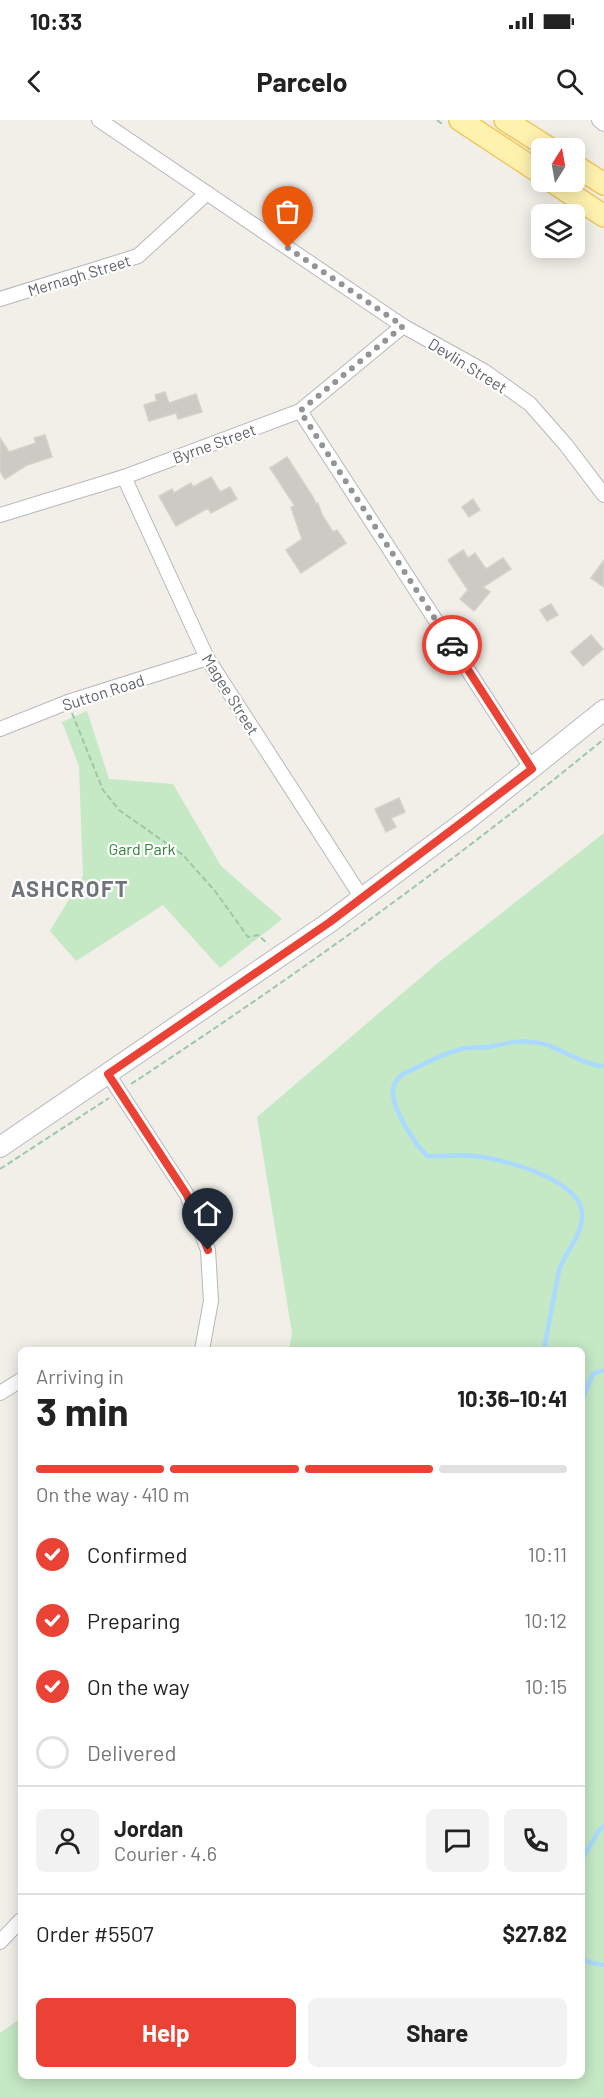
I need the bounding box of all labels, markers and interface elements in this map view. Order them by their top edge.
text: 10:33 [30,8,82,34]
icon: back [18,65,51,98]
text: Parcelo [257,65,347,97]
icon: search [553,65,586,98]
north arrow [531,138,585,192]
map controls [531,138,585,258]
pin [262,186,313,248]
icon: bag [271,195,304,228]
button: layers [531,204,585,258]
street label: Mernagh Street [25,250,133,300]
street label: Devlin Street [425,333,511,397]
street label: Byrne Street [170,419,258,467]
courier [422,615,482,675]
icon: car [436,629,469,662]
street label: Magee Street [199,650,263,738]
street label: Sutton Road [60,670,146,714]
park label: Gard Park [109,839,176,858]
district label: ASHCROFT [11,875,129,901]
pin [182,1188,233,1250]
icon: home [191,1197,224,1230]
text: Arriving in [36,1364,124,1388]
text: 10:36–10:41 [457,1385,567,1411]
text: 3 min [36,1387,129,1434]
text: On the way · 410 m [36,1482,190,1506]
icon: check [36,1538,69,1571]
text: Confirmed [87,1541,187,1567]
text: 10:11 [528,1542,567,1566]
icon: check [36,1604,69,1637]
text: Preparing [87,1607,180,1633]
text: 10:12 [524,1608,567,1632]
icon: check [36,1670,69,1703]
text: On the way [87,1673,190,1699]
text: 10:15 [525,1674,567,1698]
text: Delivered [87,1739,176,1765]
button: person [36,1809,99,1872]
button: chat [426,1809,489,1872]
button: phone [504,1809,567,1872]
text: Jordan [114,1815,183,1841]
text: Courier · 4.6 [114,1841,217,1865]
text: Order #5507 [36,1920,154,1946]
text: $27.82 [502,1920,567,1946]
button: Help [36,1998,296,2067]
button: Share [308,1998,567,2067]

